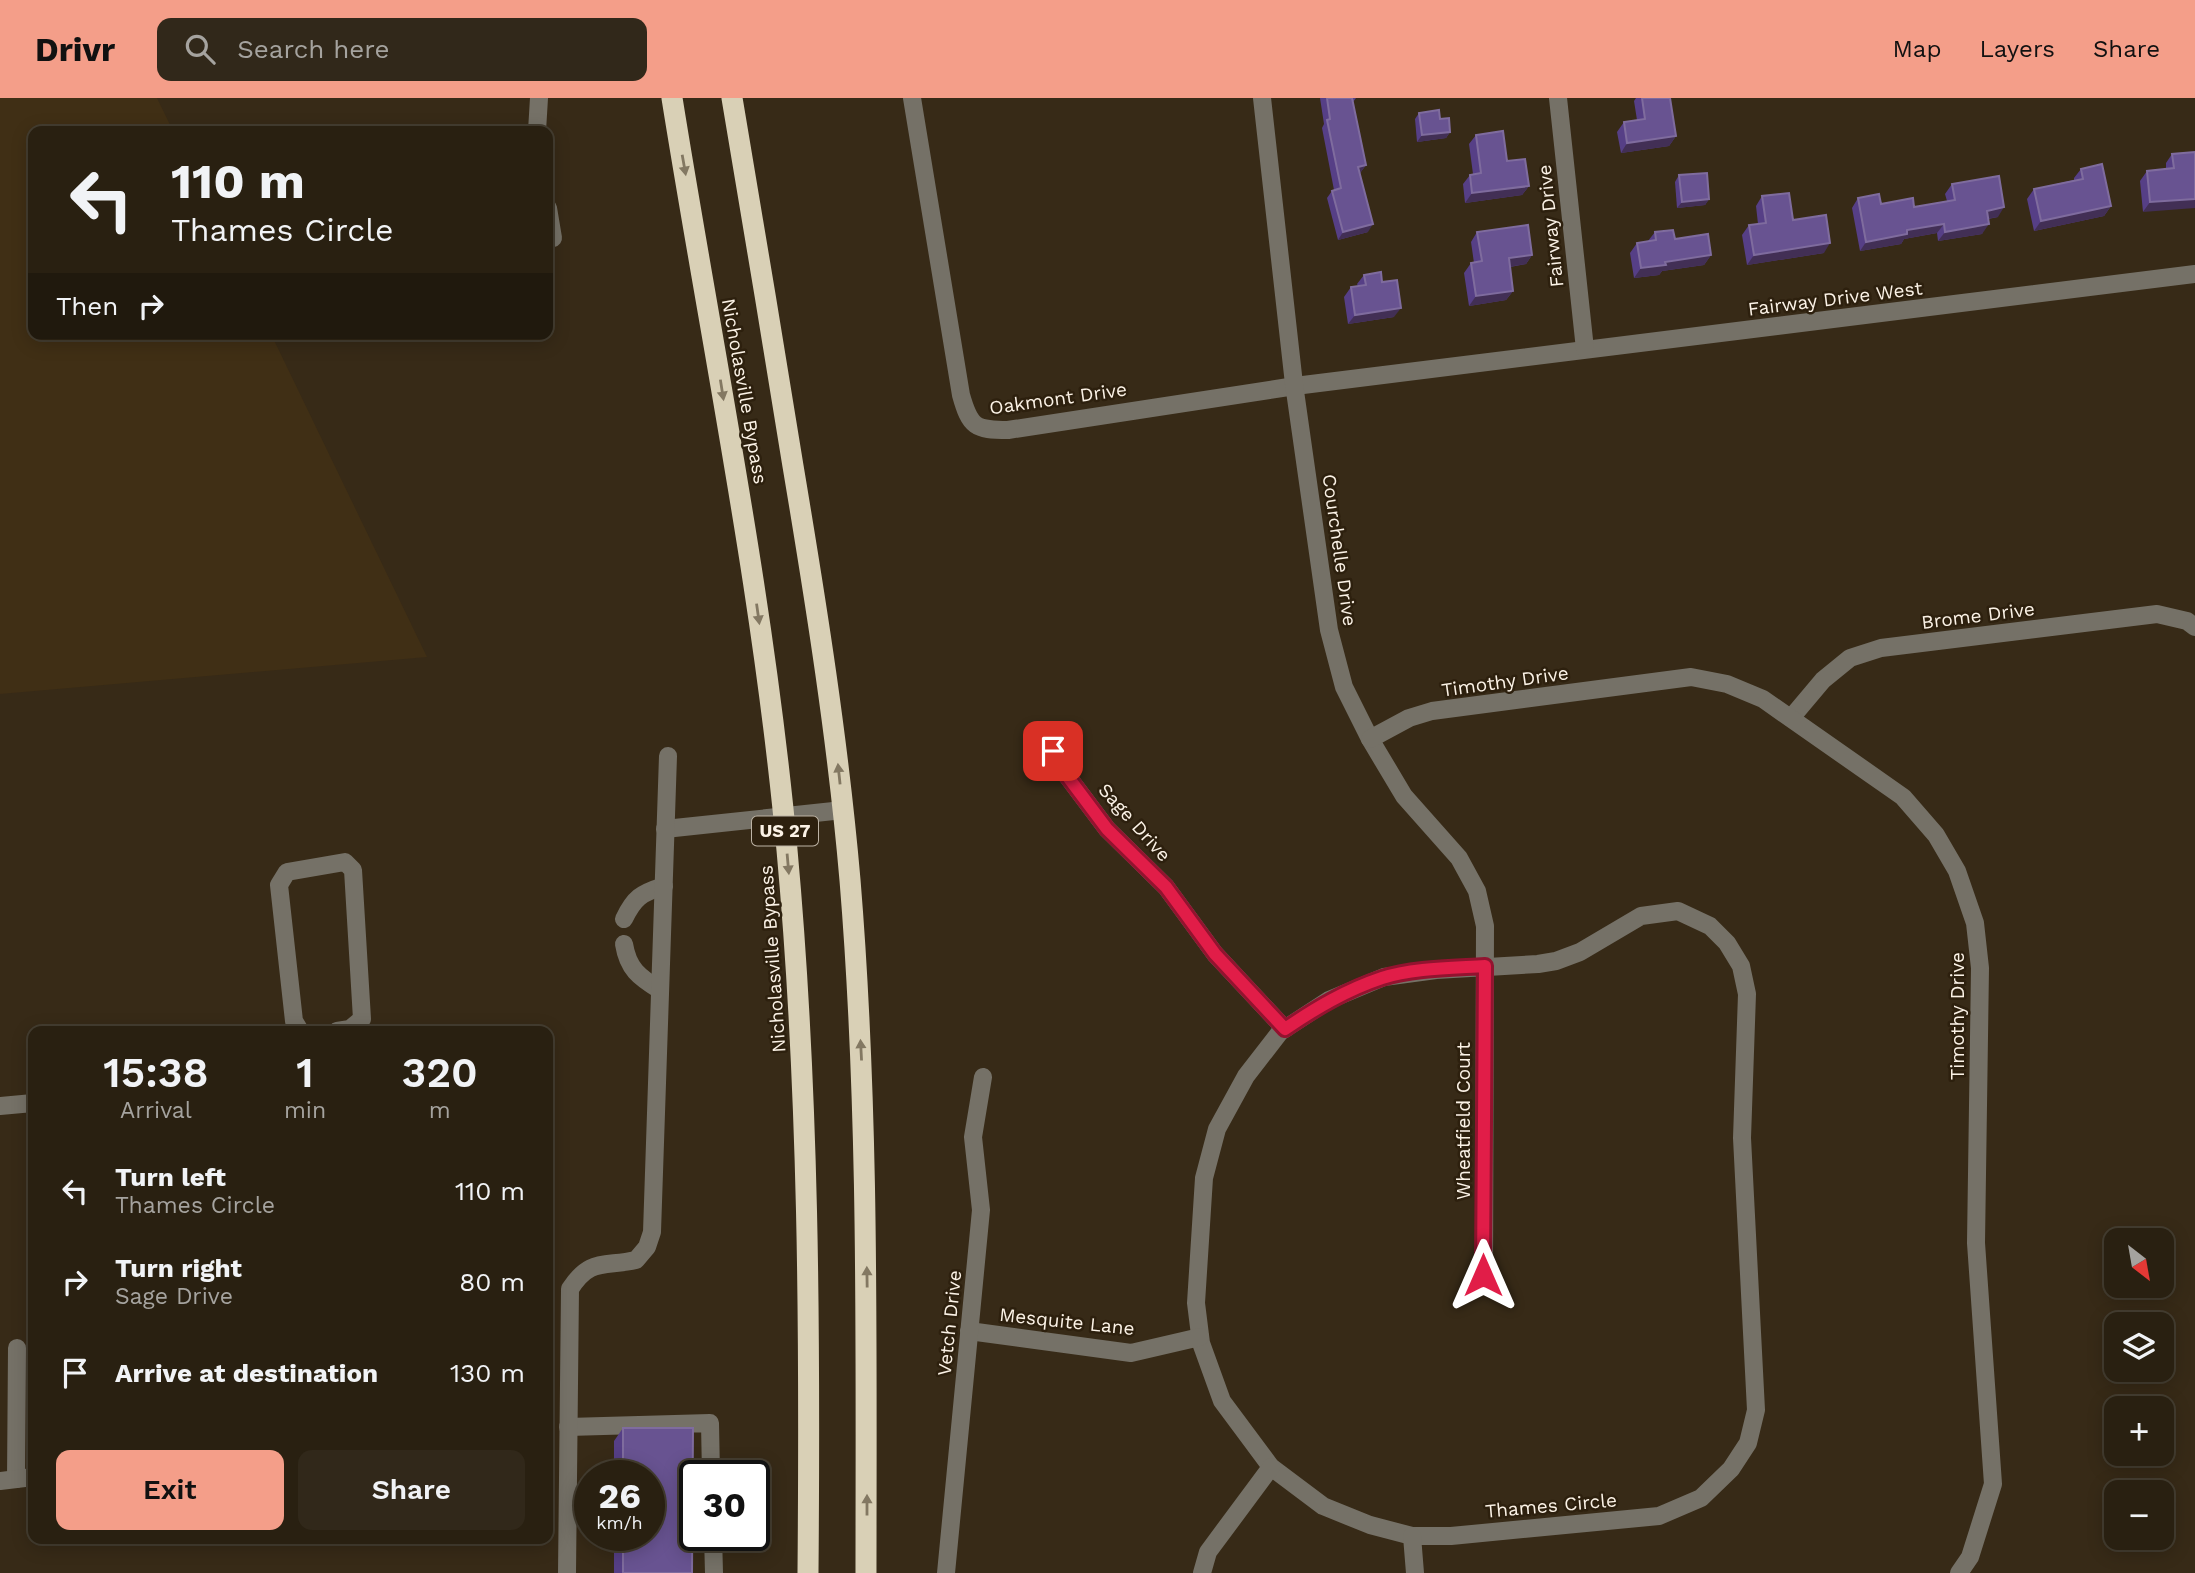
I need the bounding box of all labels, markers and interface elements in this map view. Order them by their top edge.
search box [157,18,647,81]
text: Drivr [35,30,115,69]
icon: search [181,30,219,68]
text: Search here [237,34,390,64]
text: Map [1893,35,1941,63]
text: Layers [1979,35,2055,63]
text: Share [2093,35,2160,63]
text: 110 m [171,152,305,210]
icon: left [56,154,147,245]
one-way arrow [679,154,690,176]
street label: Fairway Drive [1533,164,1568,288]
text: Thames Circle [171,211,394,249]
street label: Fairway Drive West [1746,276,1924,321]
icon: right [132,287,170,325]
text: Then [56,291,118,321]
street label: Nicholasville Bypass [717,296,772,486]
street label: Oakmont Drive [988,377,1128,420]
one-way arrow [717,379,728,401]
street label: Courchelle Drive [1317,473,1362,628]
street label: Brome Drive [1920,597,2036,634]
one-way arrow [753,603,764,625]
street label: Timothy Drive [1440,661,1570,702]
pin [1023,721,1083,781]
icon: arrive [1034,732,1072,770]
one-way arrow [833,763,844,785]
street label: Sage Drive [1093,778,1176,866]
road number: US 27 [752,816,818,846]
one-way arrow [783,854,794,876]
street label: Nicholasville Bypass [754,864,791,1054]
street label: Timothy Drive [1946,952,1969,1080]
one-way arrow [855,1039,866,1061]
street label: Wheatfield Court [1452,1042,1475,1200]
text: 15:38 [103,1048,209,1097]
text: 1 [296,1048,314,1097]
text: 320 [401,1048,478,1097]
text: Arrival [120,1097,192,1124]
text: min [284,1097,326,1124]
text: m [429,1097,451,1124]
text: Turn left [115,1162,226,1192]
icon: left [56,1172,94,1210]
text: 110 m [455,1176,525,1206]
text: Thames Circle [115,1192,275,1219]
north arrow [2104,1228,2174,1298]
map controls [2104,1228,2174,1550]
position arrow [1446,1238,1520,1312]
text: Turn right [115,1253,242,1283]
icon: right [56,1263,94,1301]
one-way arrow [861,1266,873,1288]
text: 80 m [459,1267,525,1297]
street label: Vetch Drive [933,1269,966,1377]
text: Sage Drive [115,1283,233,1310]
street label: Mesquite Lane [998,1303,1136,1340]
button: layers [2104,1312,2174,1382]
icon: arrive [56,1354,94,1392]
text: Arrive at destination [115,1358,378,1388]
text: 130 m [450,1358,525,1388]
button: + [2104,1396,2174,1466]
button: Exit [56,1450,284,1530]
button: Share [298,1450,525,1530]
speed limit sign: 30 [679,1460,770,1551]
text: 26 [598,1475,641,1517]
button: − [2104,1480,2174,1550]
street label: Thames Circle [1484,1488,1618,1523]
one-way arrow [861,1494,873,1516]
text: km/h [596,1512,643,1533]

